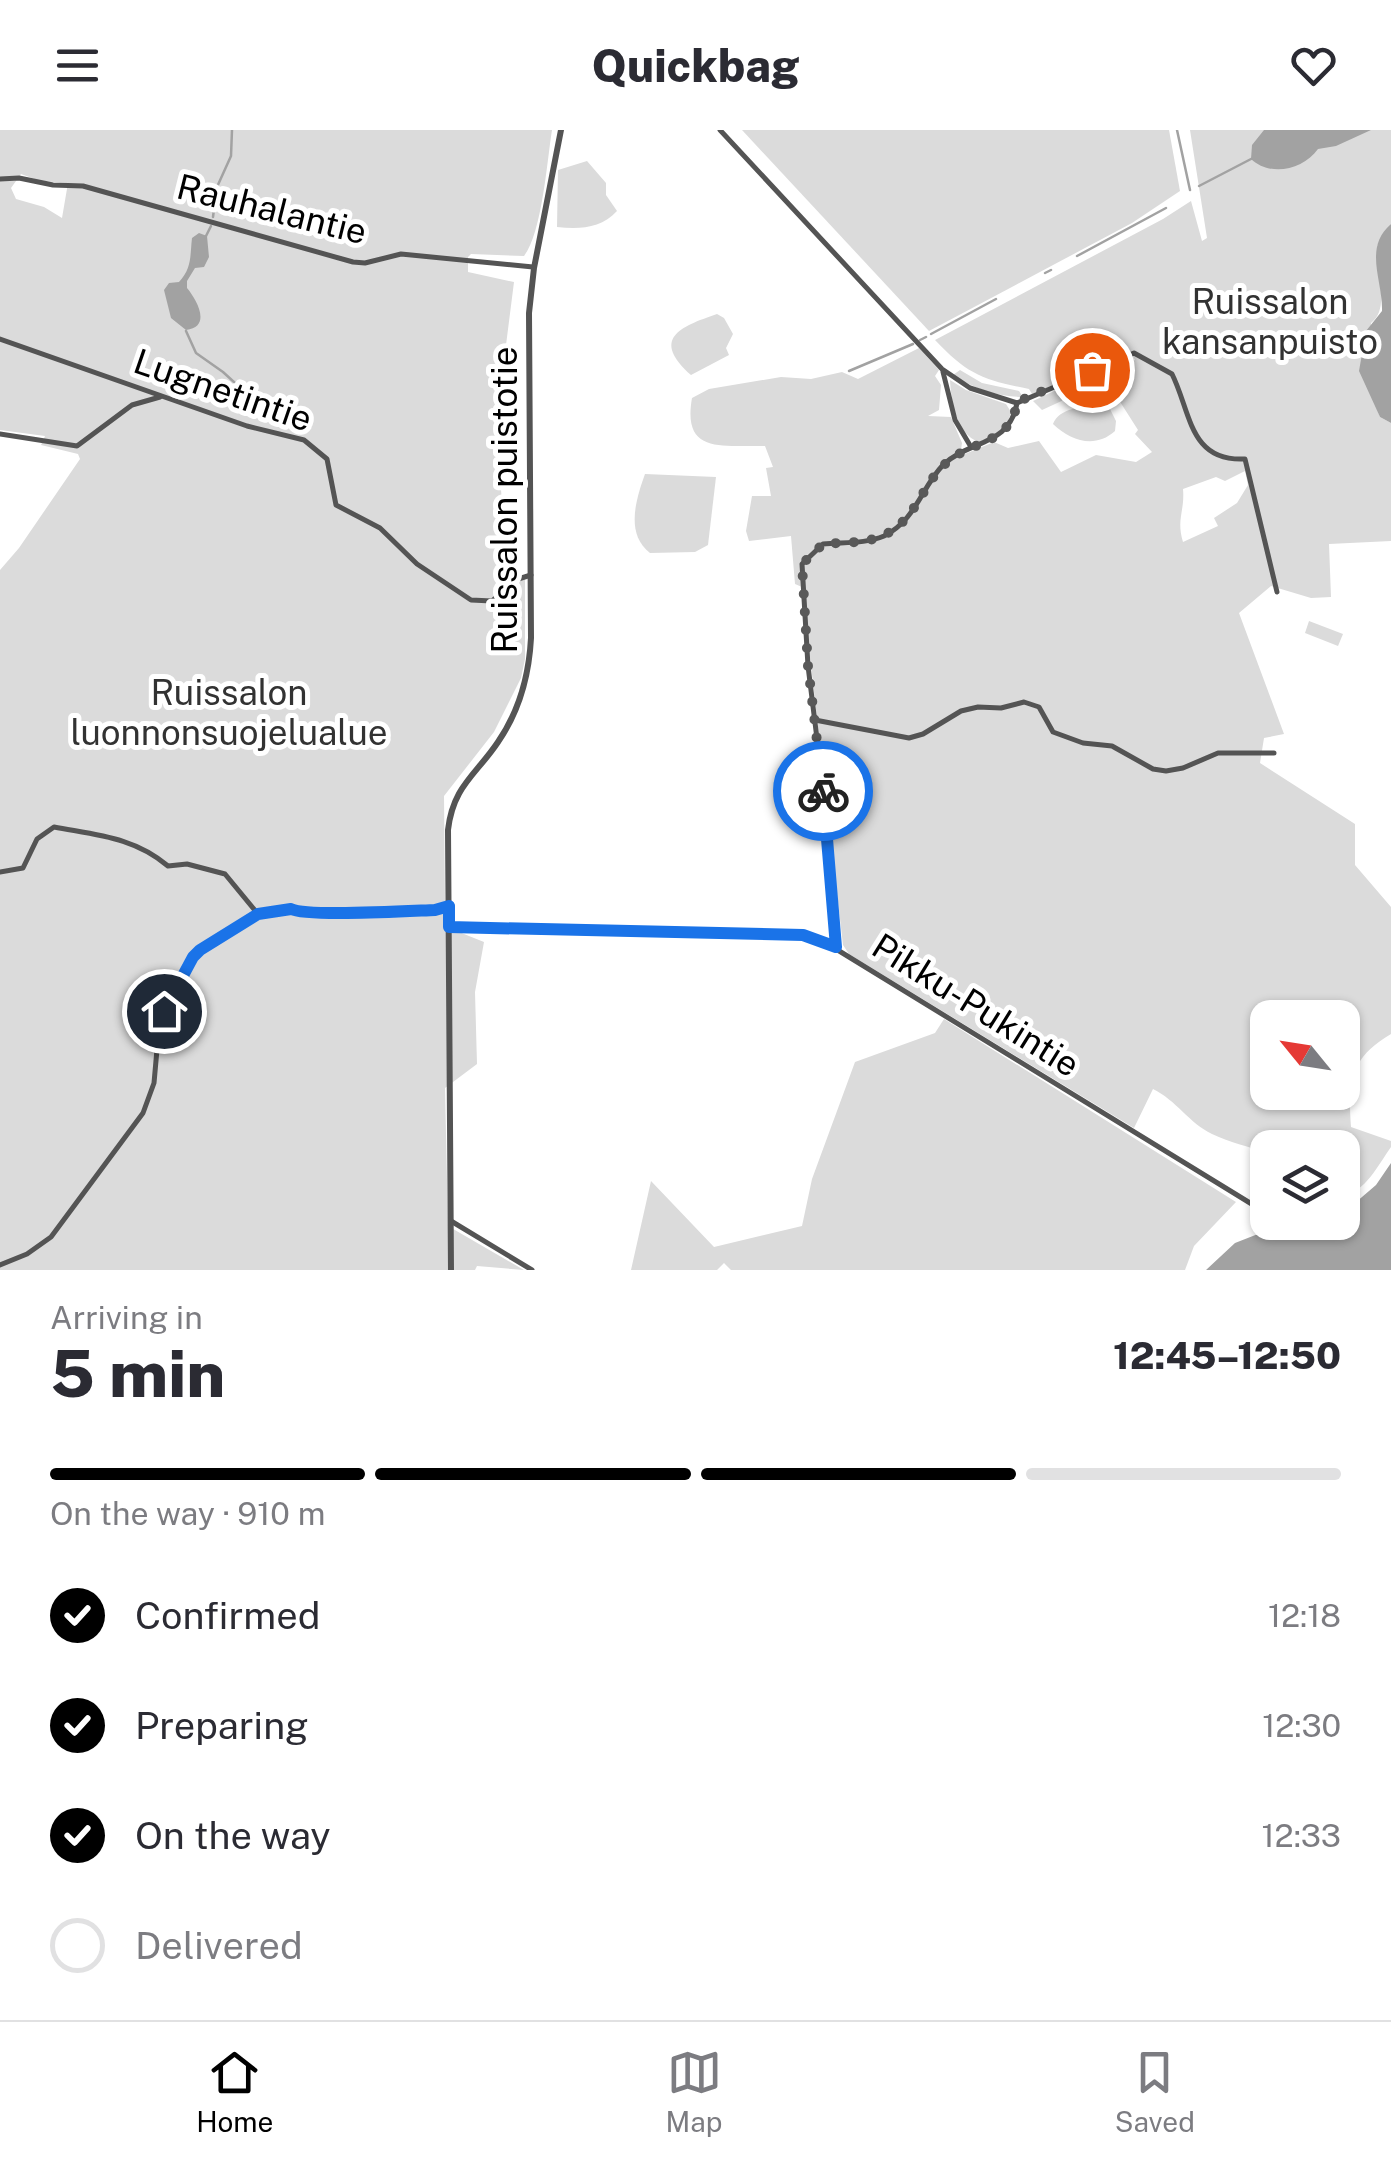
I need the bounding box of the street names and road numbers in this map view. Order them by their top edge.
street label: Rauhalantie [173,166,371,252]
street label: Lugnetintie [129,340,317,440]
street label: Ruissalon puistotie [484,346,525,654]
street label: Pikku-Pukintie [865,925,1087,1085]

